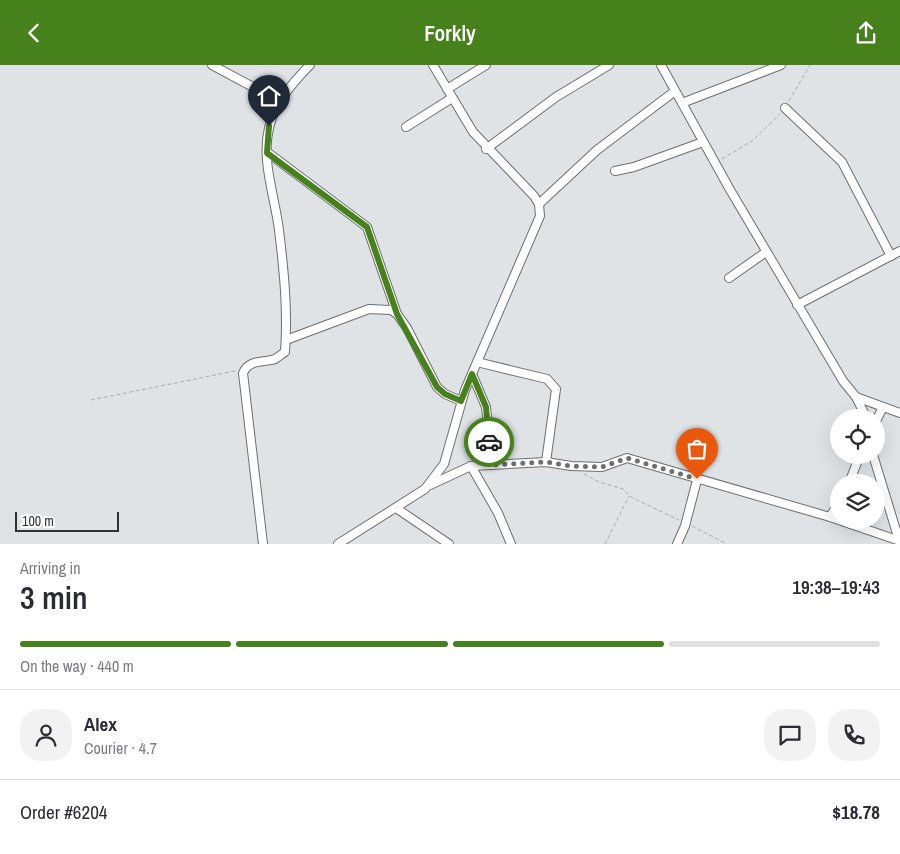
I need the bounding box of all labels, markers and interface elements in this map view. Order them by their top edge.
text: Forkly [424,18,476,48]
icon: back [20,19,48,47]
icon: share [852,19,880,47]
pin [248,75,290,126]
icon: home [255,82,283,110]
map controls [830,409,885,529]
button: locate [830,409,885,464]
courier [464,417,514,467]
icon: car [475,428,503,456]
pin [676,428,718,479]
icon: bag [683,435,711,463]
button: layers [830,474,885,529]
scale bar [15,509,119,532]
text: 100 m [22,512,54,530]
text: Arriving in [20,557,81,579]
text: 19:38–19:43 [792,574,880,600]
text: 3 min [20,576,88,619]
text: On the way · 440 m [20,655,134,677]
button: person [20,709,72,761]
button: chat [764,709,816,761]
button: phone [828,709,880,761]
text: Alex [84,711,117,737]
text: Courier · 4.7 [84,737,157,759]
text: Order #6204 [20,799,107,825]
text: $18.78 [832,799,880,825]

